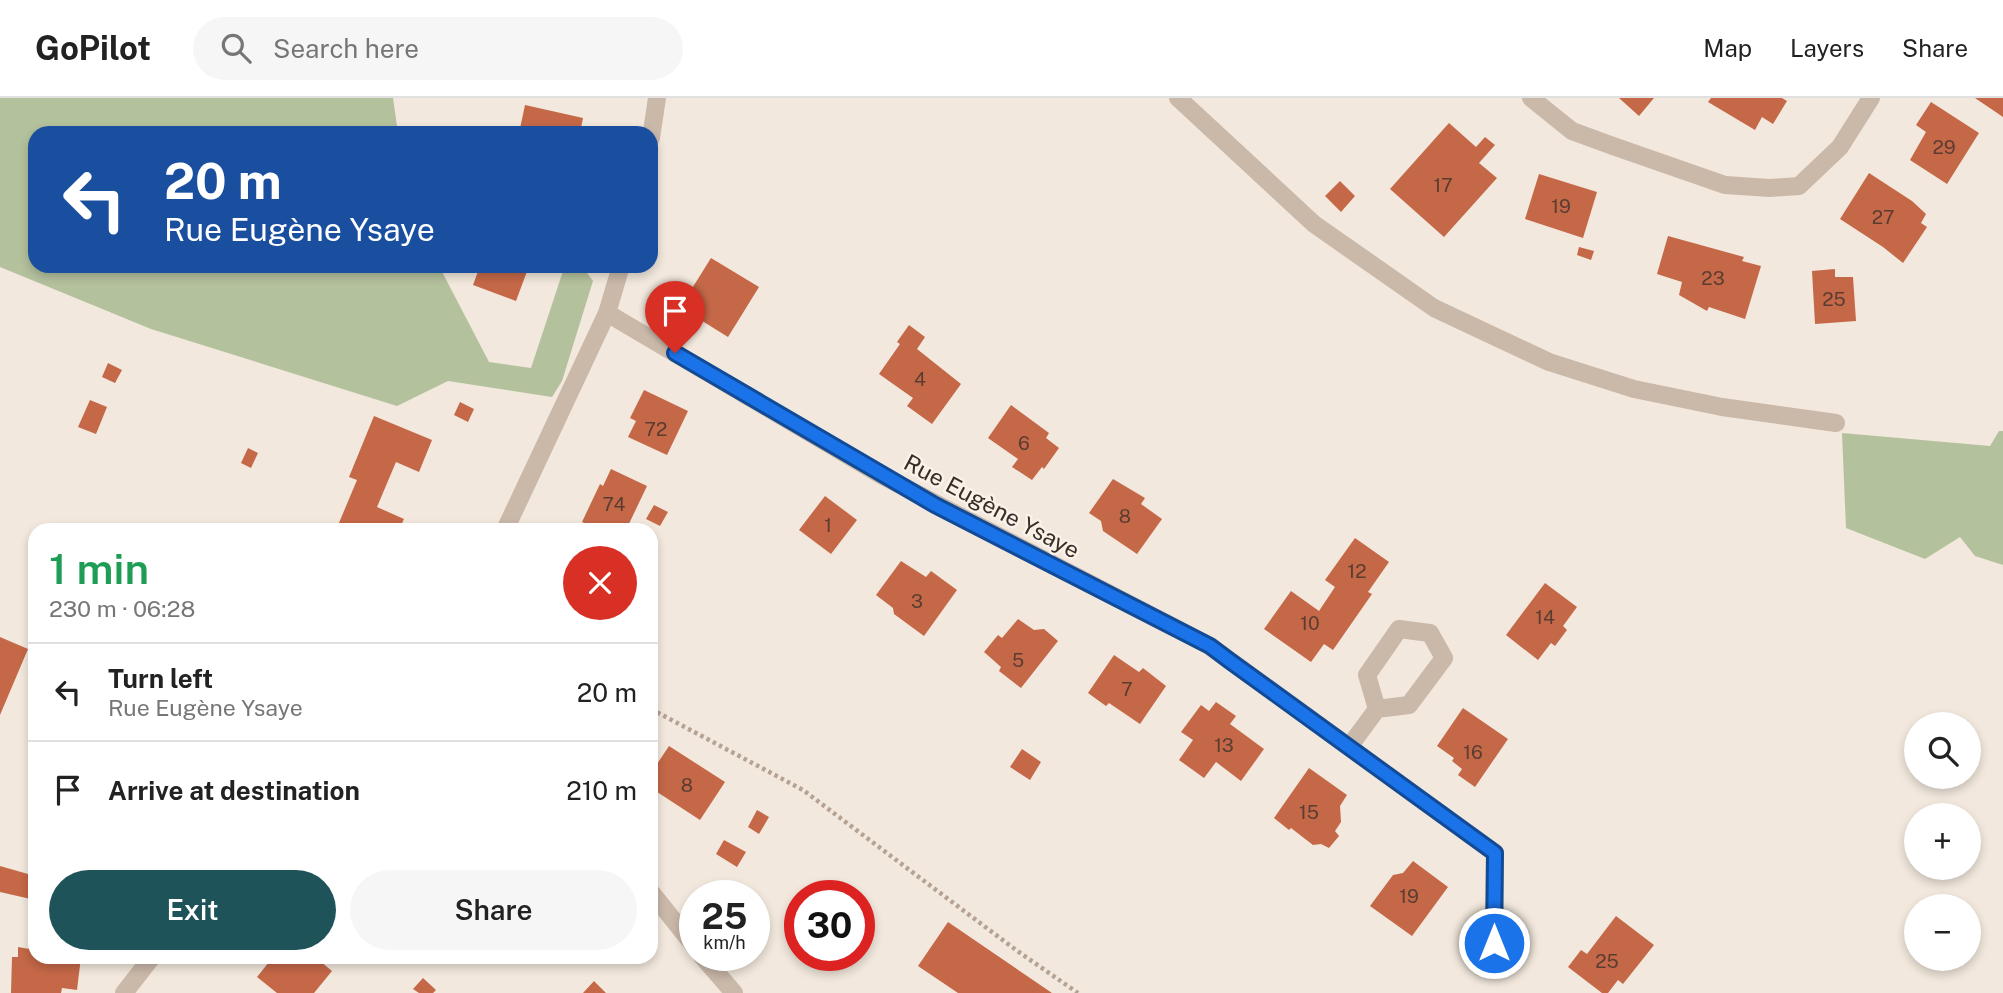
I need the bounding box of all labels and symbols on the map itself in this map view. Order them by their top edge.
house number: 29 [1932,136,1956,158]
house number: 17 [1433,174,1453,196]
house number: 19 [1551,195,1571,217]
house number: 27 [1872,206,1894,228]
house number: 23 [1701,267,1725,289]
pin [645,281,705,353]
house number: 25 [1822,288,1846,310]
house number: 4 [914,368,926,390]
house number: 72 [645,418,667,440]
house number: 6 [1018,432,1030,454]
street label: Rue Eugène Ysaye [900,448,1084,564]
house number: 74 [603,493,625,515]
house number: 8 [1119,505,1131,527]
house number: 1 [824,514,832,536]
house number: 12 [1347,560,1367,582]
house number: 3 [911,590,923,612]
house number: 14 [1535,606,1555,628]
house number: 10 [1300,612,1320,634]
house number: 5 [1012,649,1024,671]
house number: 7 [1121,678,1133,700]
house number: 13 [1214,734,1234,756]
house number: 16 [1463,741,1483,763]
house number: 8 [681,774,693,796]
house number: 15 [1299,801,1319,823]
speed limit sign: 30 [784,880,875,971]
house number: 19 [1399,885,1419,907]
position arrow [1457,906,1531,980]
house number: 25 [1595,950,1619,972]

